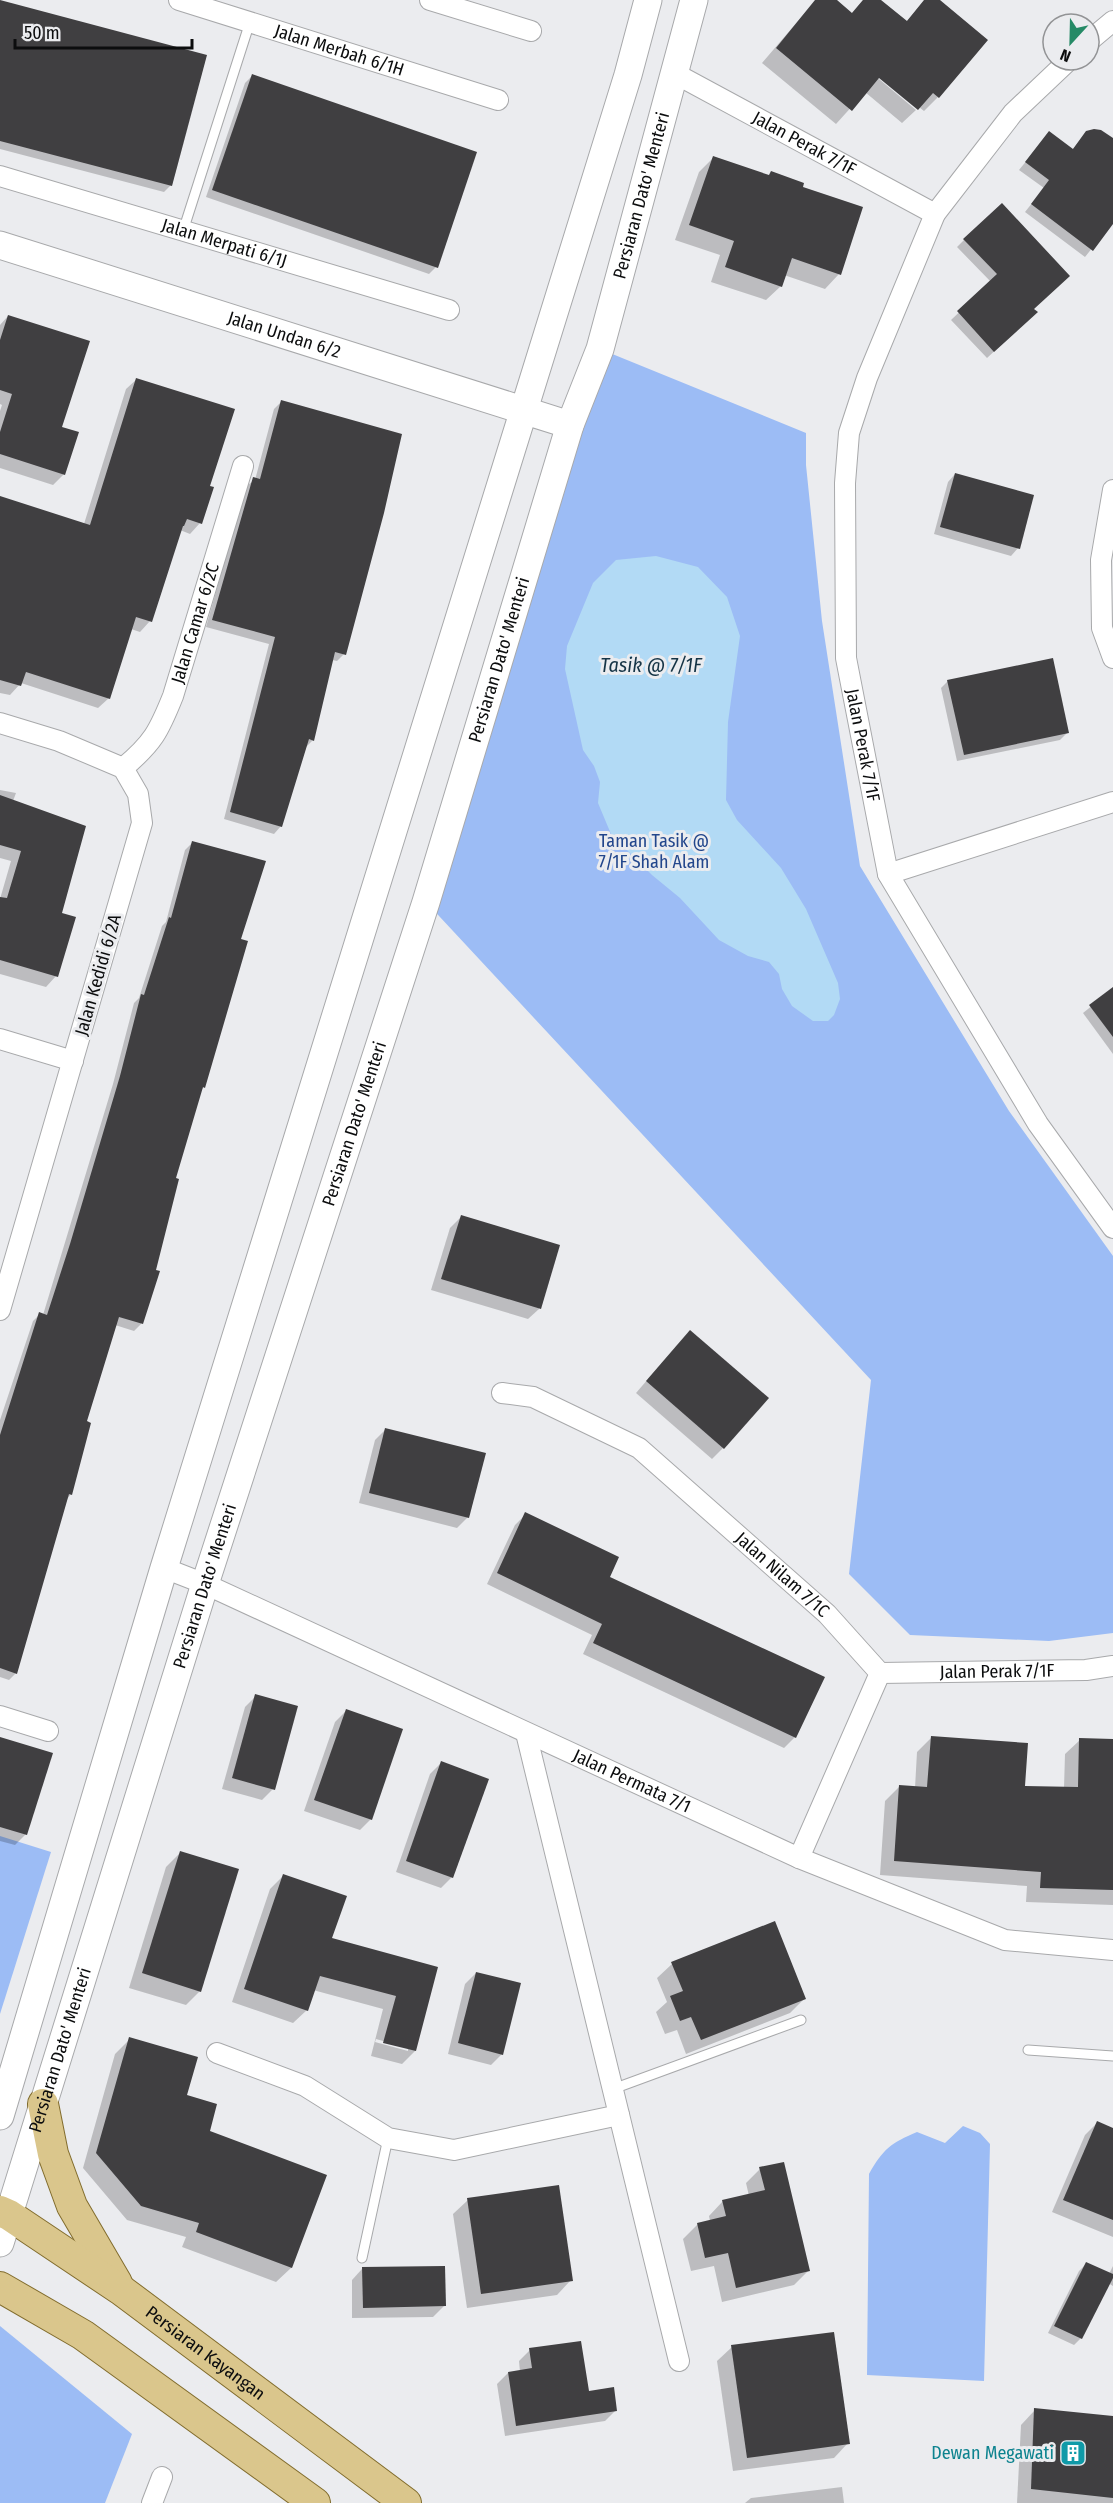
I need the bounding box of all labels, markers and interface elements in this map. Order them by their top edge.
scale bar [15,12,192,50]
north arrow [1041,12,1101,72]
street label: Jalan Merbah 6/1H [272,20,407,81]
text: 50 m [24,22,60,44]
text: N [1058,45,1074,66]
street label: Jalan Perak 7/1F [749,106,860,180]
street label: Persiaran Dato' Menteri [608,110,674,281]
street label: Jalan Merpati 6/1J [159,214,289,272]
street label: Jalan Undan 6/2 [225,307,343,363]
street label: Jalan Camar 6/2C [166,560,224,686]
street label: Persiaran Dato' Menteri [464,575,534,745]
water label: Tasik @ 7/1F [600,653,703,677]
street label: Jalan Perak 7/1F [841,687,885,804]
park label: Taman Tasik @ 7/1F Shah Alam [599,830,709,873]
street label: Jalan Kedidi 6/2A [70,911,126,1038]
street label: Persiaran Dato' Menteri [317,1039,391,1209]
street label: Persiaran Dato' Menteri [168,1501,241,1671]
street label: Jalan Nilam 7/1C [731,1527,834,1622]
street label: Jalan Perak 7/1F [940,1659,1055,1683]
street label: Jalan Permata 7/1 [569,1744,694,1818]
street label: Persiaran Dato' Menteri [24,1965,96,2135]
street label: Persiaran Kayangan [141,2301,270,2405]
building icon: Dewan Megawati [1058,2438,1088,2468]
place label: Dewan Megawati [931,2442,1054,2464]

